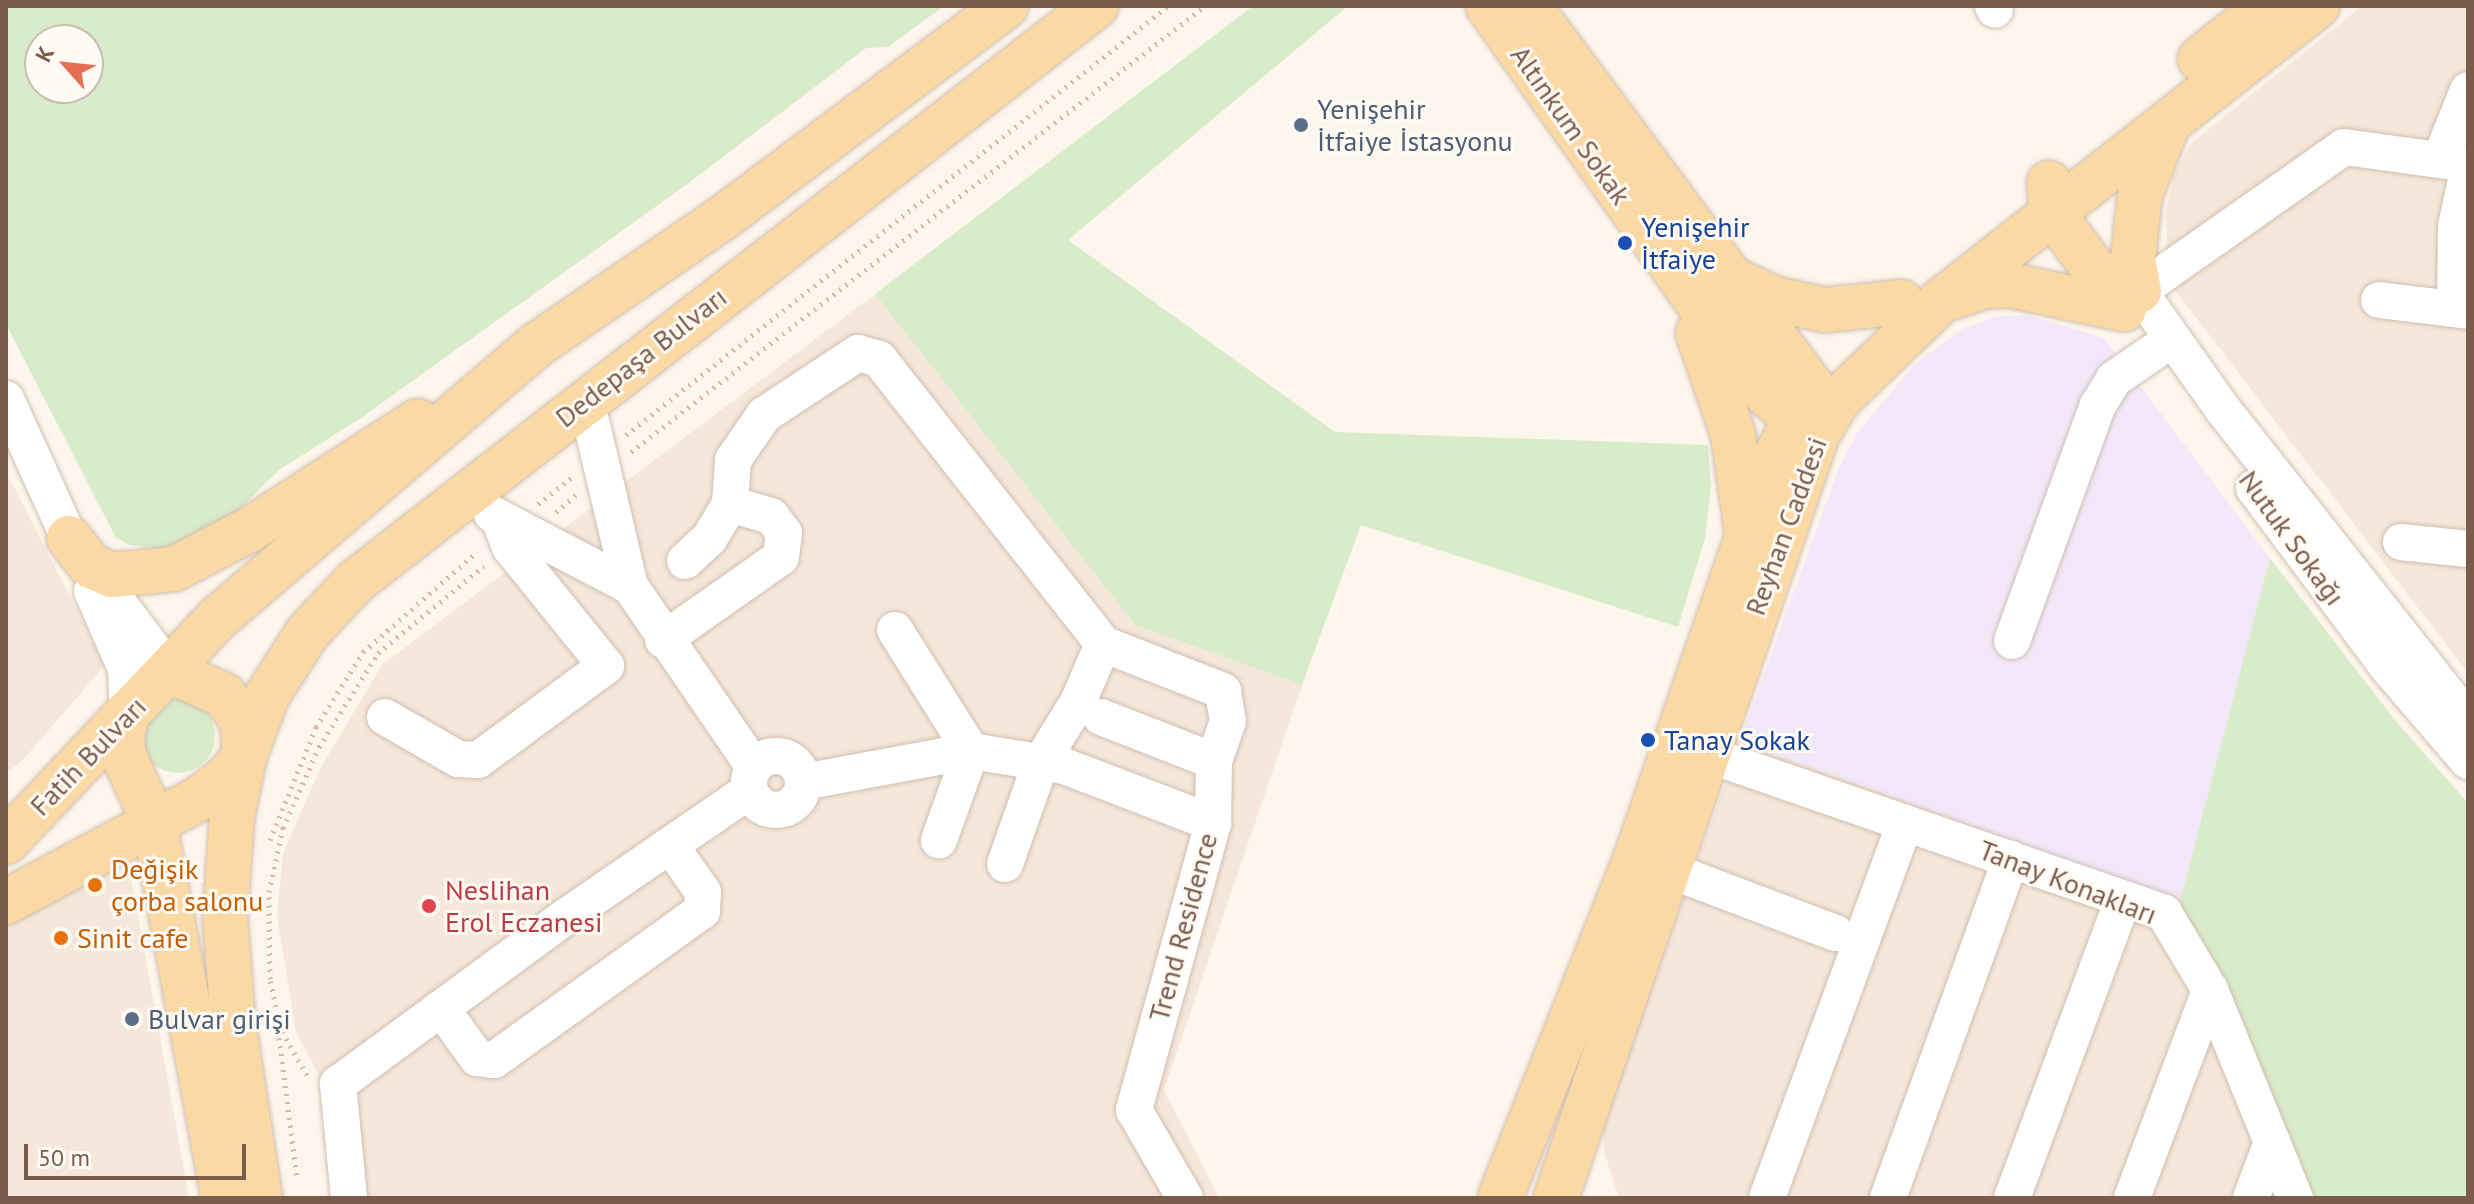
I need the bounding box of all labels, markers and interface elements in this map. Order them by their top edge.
north arrow [24,24,104,104]
street label: Altınkum Sokak [1504,39,1638,211]
text: K [29,42,60,66]
place label: Yenişehir İtfaiye İstasyonu [1317,92,1513,158]
marker: Yenişehir İtfaiye İstasyonu [1292,116,1310,134]
place label: Yenişehir İtfaiye [1641,210,1750,276]
marker: Yenişehir İtfaiye [1616,234,1634,252]
street label: Dedepaşa Bulvarı [549,280,733,434]
street label: Reyhan Caddesi [1738,432,1834,620]
street label: Nutuk Sokağı [2232,464,2352,612]
street label: Fatih Bulvarı [23,690,153,822]
place label: Tanay Sokak [1664,723,1811,757]
marker: Tanay Sokak [1639,731,1657,749]
street label: Trend Residence [1142,829,1224,1025]
street label: Tanay Konakları [1974,833,2162,931]
place label: Değişik çorba salonu [111,852,263,918]
place label: Neslihan Erol Eczanesi [445,873,603,939]
marker: Değişik çorba salonu [86,876,104,894]
marker: Neslihan Erol Eczanesi [420,897,438,915]
place label: Sinit cafe [77,921,189,955]
marker: Sinit cafe [52,929,70,947]
place label: Bulvar girişi [148,1002,291,1036]
marker: Bulvar girişi [123,1010,141,1028]
scale bar [28,1128,250,1178]
text: 50 m [38,1142,90,1173]

